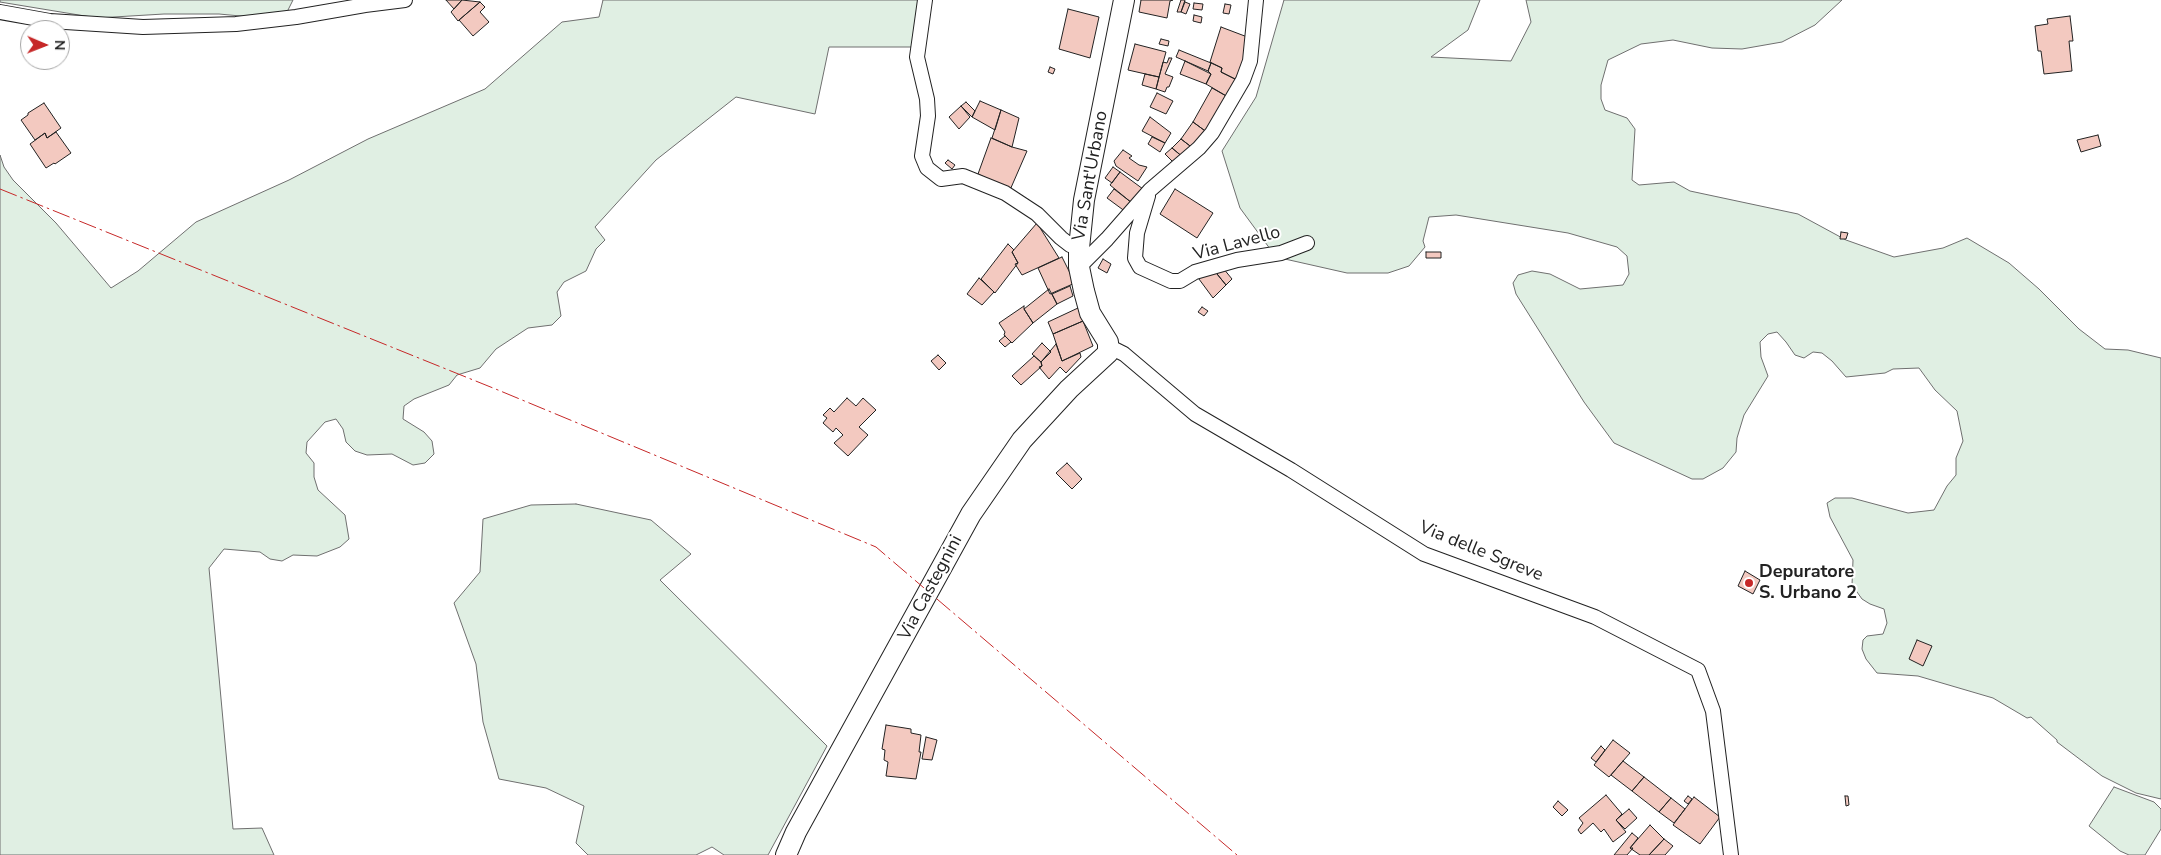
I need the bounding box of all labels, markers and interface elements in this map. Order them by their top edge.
north arrow [20,20,70,70]
text: N [50,40,69,51]
street label: Via Sant'Urbano [1069,109,1113,243]
street label: Via Lavello [1191,222,1283,266]
street label: Via delle Sgreve [1416,517,1546,587]
street label: Via Castegnini [894,532,968,644]
place label: Depuratore S. Urbano 2 [1759,562,1857,604]
marker: Depuratore S. Urbano 2 [1743,577,1755,589]

